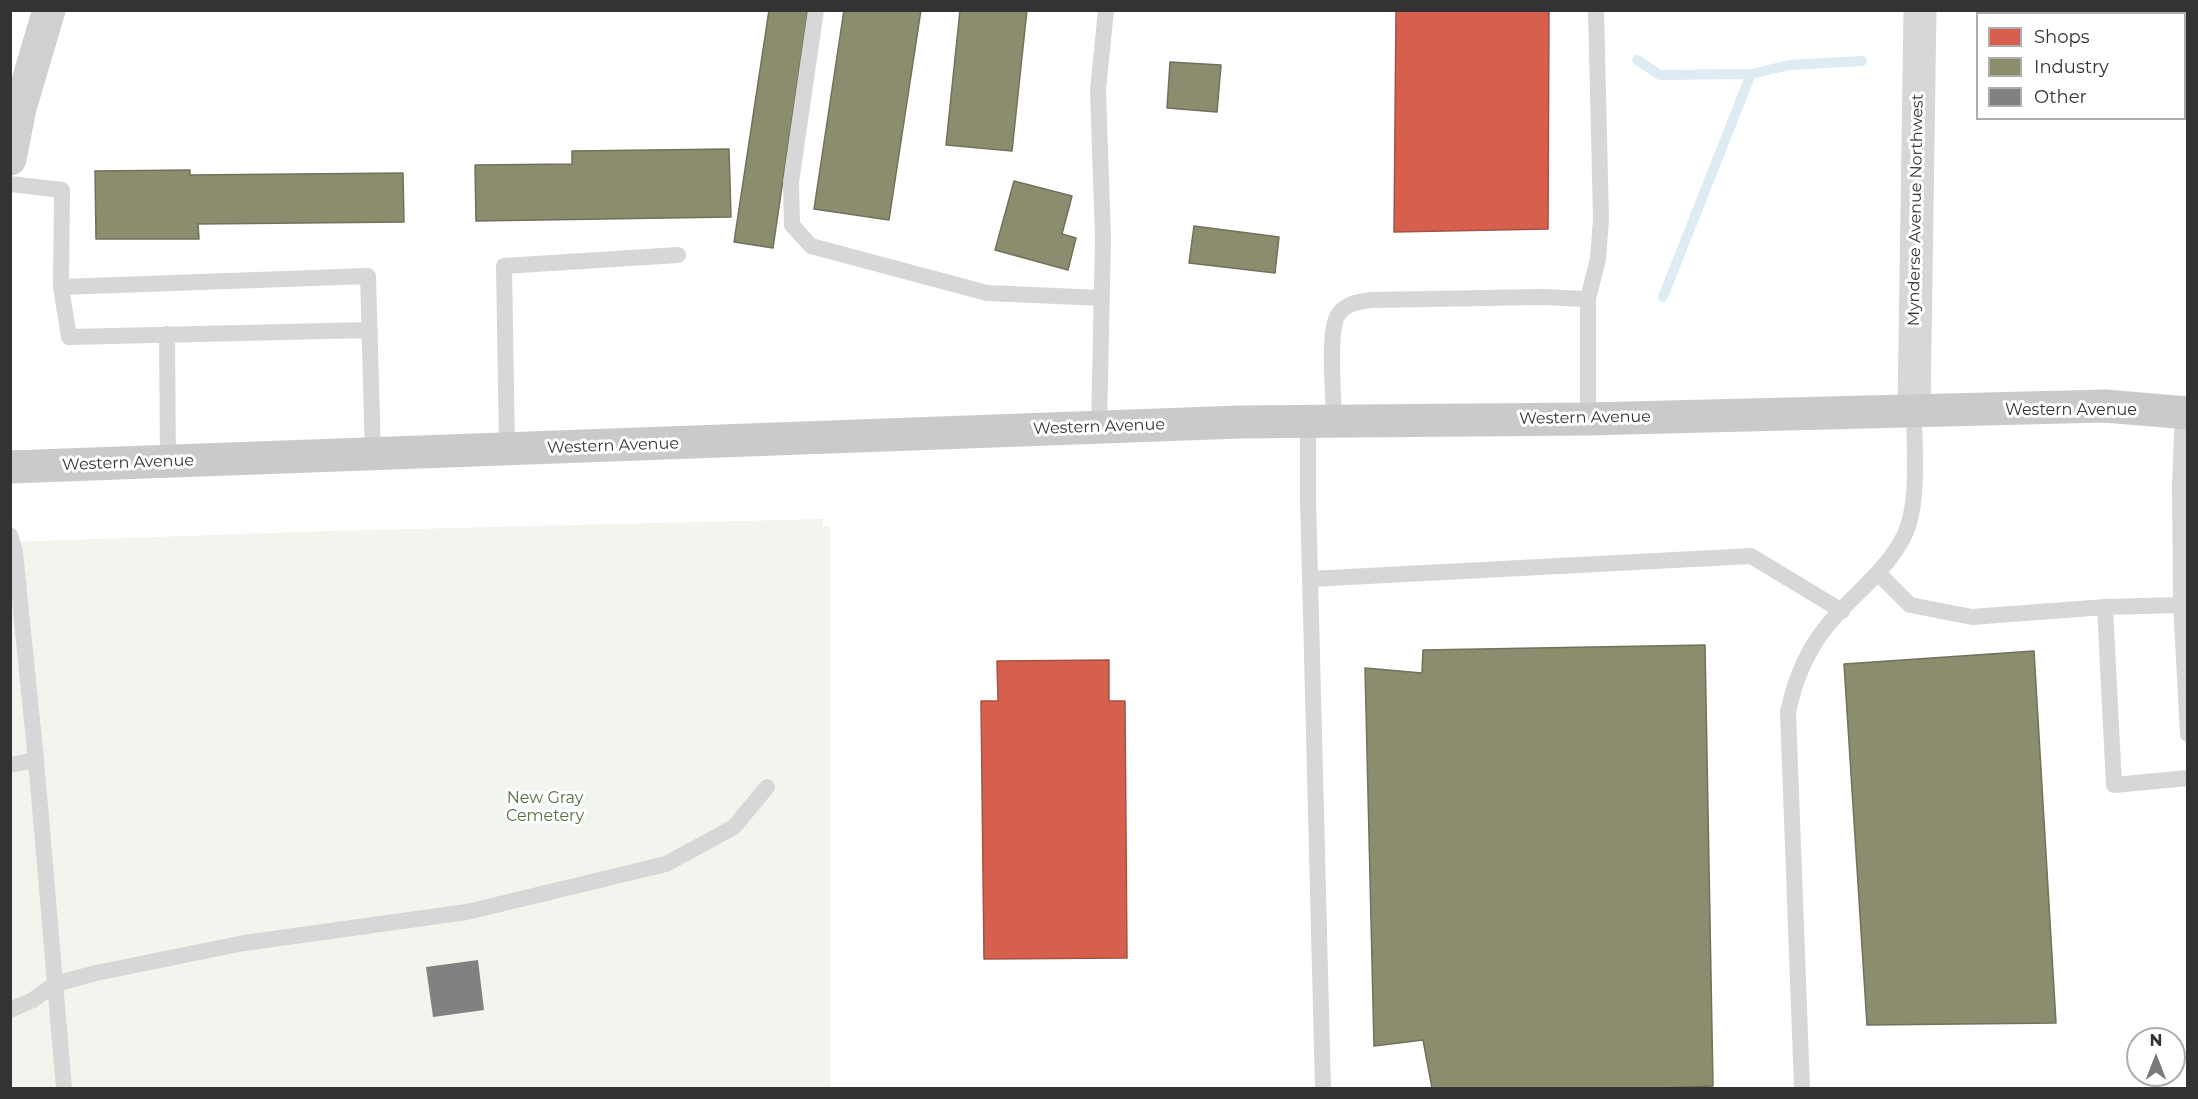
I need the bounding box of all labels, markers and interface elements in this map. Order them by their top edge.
legend [1976,12,2186,120]
text: Shops [2034,26,2090,48]
text: Industry [2034,56,2109,78]
text: Other [2034,86,2087,108]
street label: Mynderse Avenue Northwest [1904,94,1928,326]
street label: Western Avenue [2005,400,2137,420]
street label: Western Avenue [1519,407,1651,429]
street label: Western Avenue [1033,415,1165,439]
street label: Western Avenue [547,434,679,458]
street label: Western Avenue [62,451,194,475]
park label: New Gray Cemetery [506,788,584,826]
north arrow [2126,1027,2186,1087]
text: N [2150,1031,2162,1050]

